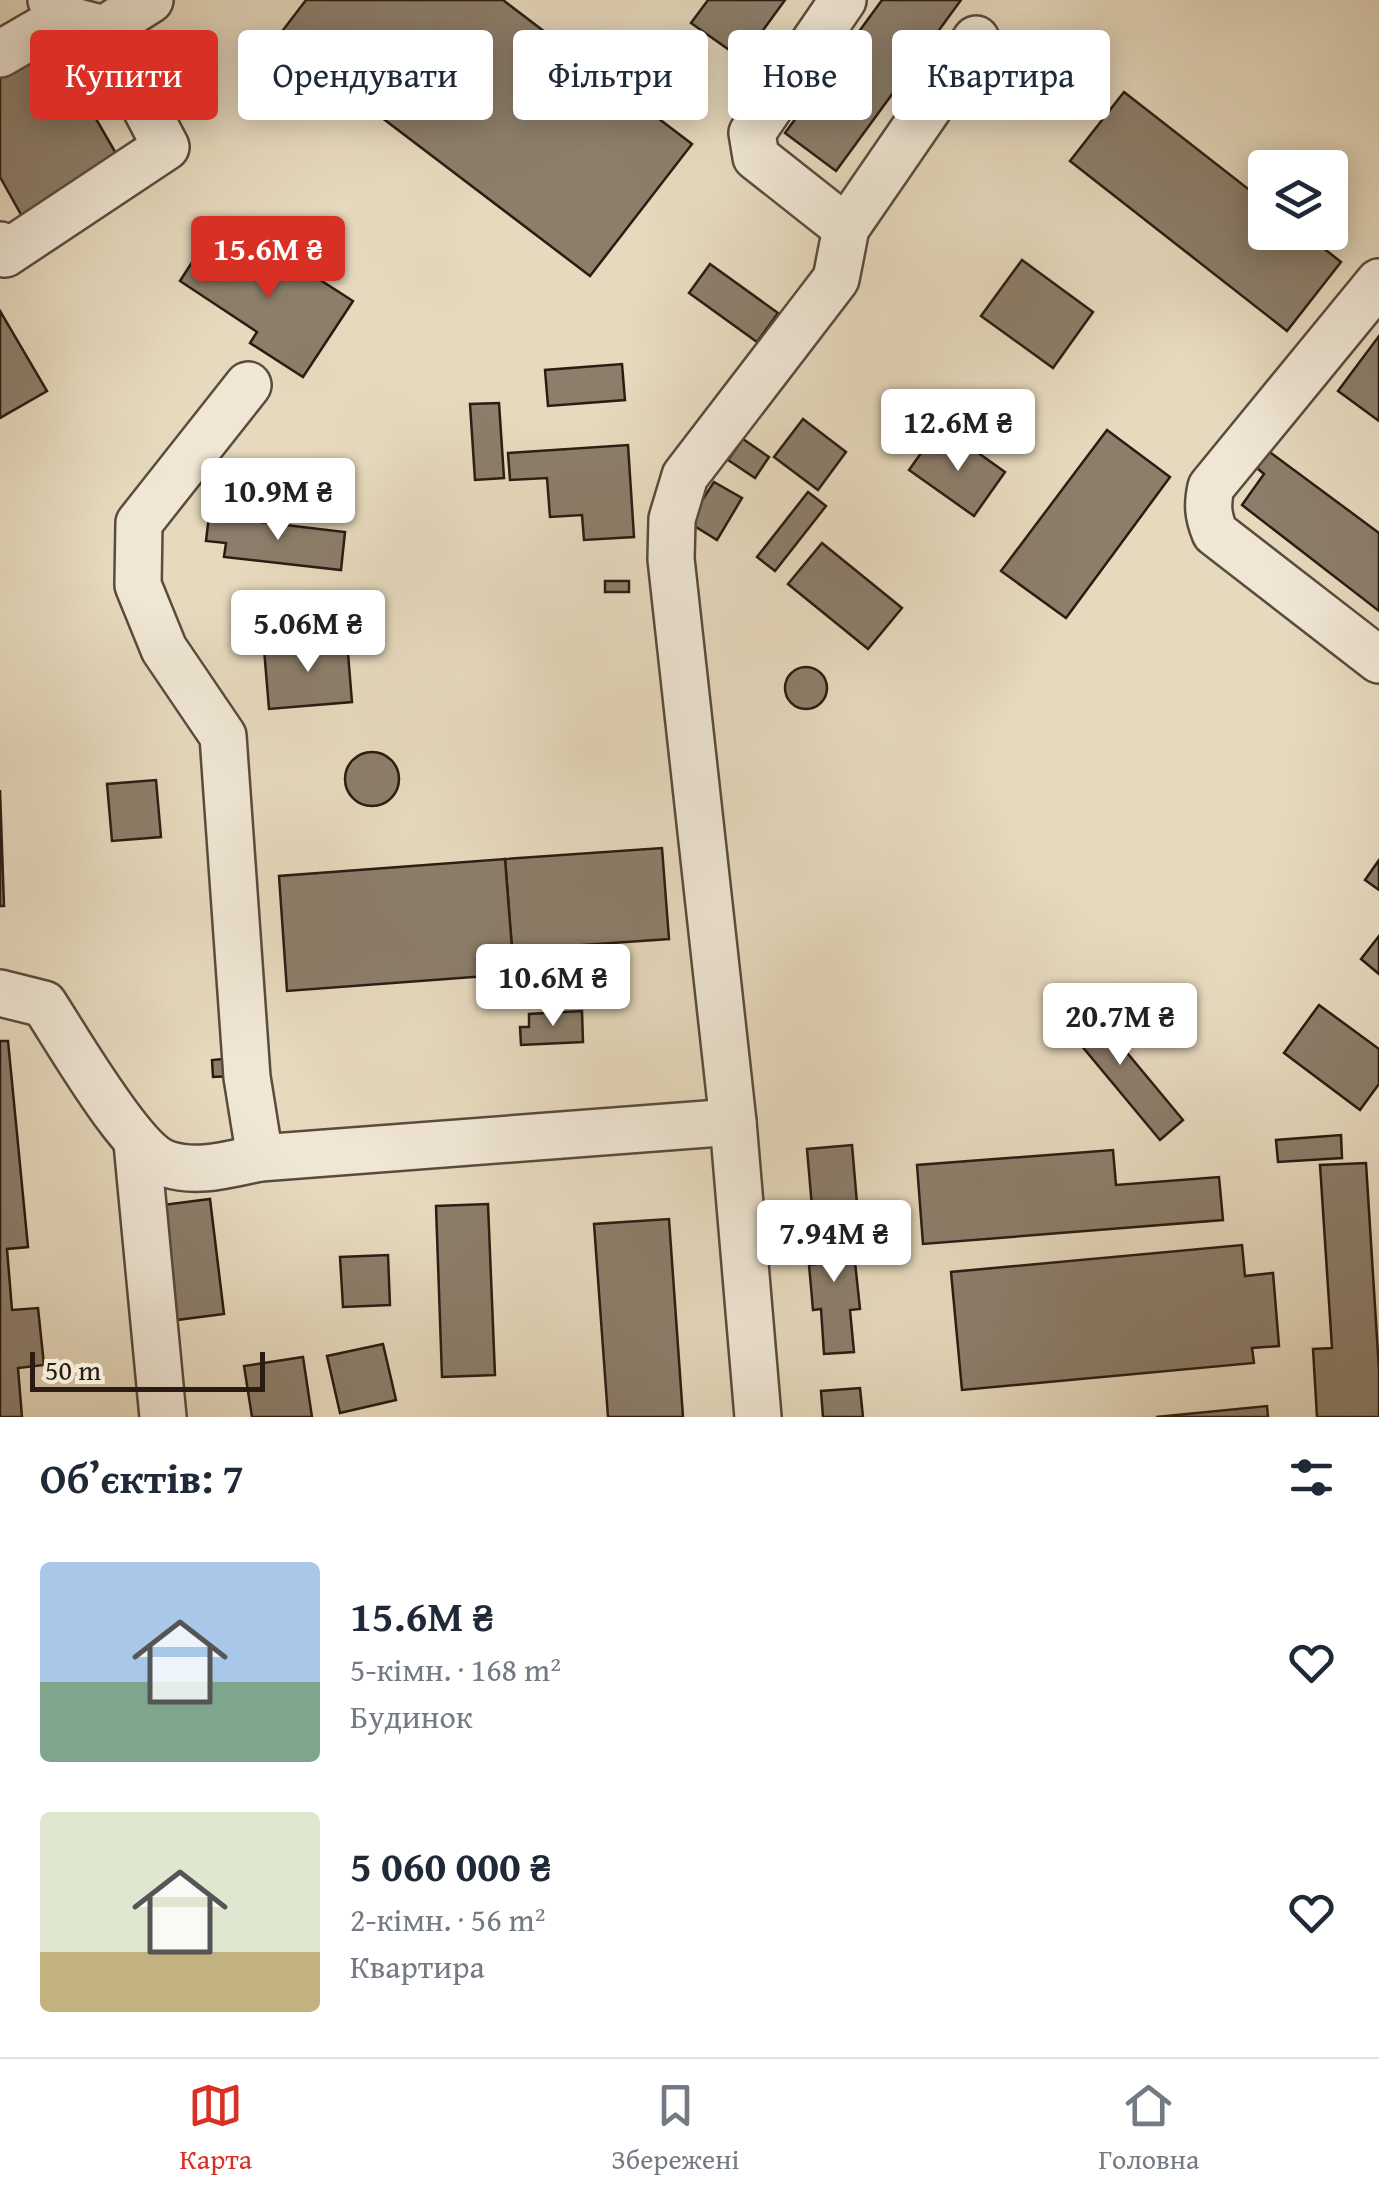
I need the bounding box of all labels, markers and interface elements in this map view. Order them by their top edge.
chip: Купити [30,30,218,120]
chip: Орендувати [238,30,493,120]
chip: Фільтри [513,30,708,120]
chip: Нове [728,30,872,120]
chip: Квартира [892,30,1110,120]
map controls [1248,150,1348,250]
button: layers [1248,150,1348,250]
pin: 15.6M ₴ [176,216,360,301]
text: 15.6M ₴ [213,225,323,272]
pin: 12.6M ₴ [866,389,1050,474]
text: 12.6M ₴ [903,398,1013,445]
pin: 10.9M ₴ [186,458,370,543]
text: 10.9M ₴ [223,467,333,514]
pin: 5.06M ₴ [216,590,400,675]
text: 5.06M ₴ [253,599,363,646]
pin: 10.6M ₴ [461,944,645,1029]
text: 10.6M ₴ [498,953,608,1000]
pin: 20.7M ₴ [1028,983,1212,1068]
text: 20.7M ₴ [1065,992,1175,1039]
pin: 7.94M ₴ [742,1200,926,1285]
text: 7.94M ₴ [779,1209,889,1256]
scale bar [30,1347,265,1392]
text: 50 m [45,1349,101,1390]
text: Об’єктів: 7 [40,1447,244,1508]
icon: filters [1284,1450,1339,1505]
text: 15.6M ₴ [350,1585,494,1646]
icon: home [120,1602,240,1722]
icon: heart [1284,1635,1339,1690]
text: 5-кімн. · 168 m² [350,1646,561,1693]
text: Будинок [350,1693,473,1740]
text: 5 060 000 ₴ [350,1835,552,1896]
icon: home [120,1852,240,1972]
icon: heart [1284,1885,1339,1940]
text: 2-кімн. · 56 m² [350,1896,546,1943]
text: Квартира [350,1943,485,1990]
tab: Карта [180,2078,252,2179]
tab: Збережені [611,2078,739,2179]
tab: Головна [1099,2078,1199,2179]

